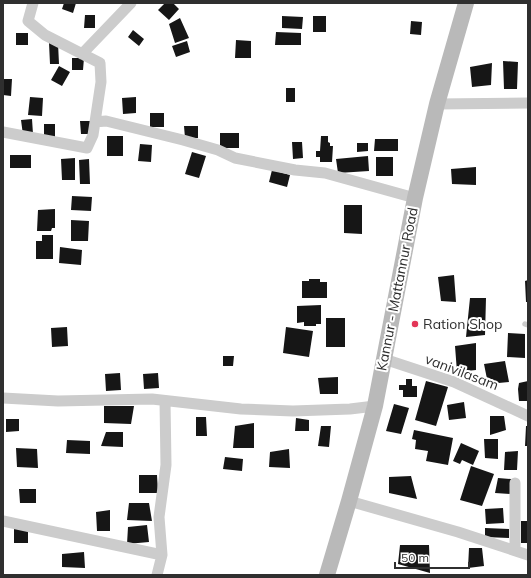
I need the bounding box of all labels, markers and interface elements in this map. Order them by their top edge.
street label: Kannur - Mattannur Road [372,206,422,372]
place label: Ration Shop [423,315,502,333]
marker: Ration Shop [410,319,420,329]
street label: vanivilasam [423,350,501,394]
scale bar [395,544,469,570]
text: 50 m [401,550,429,565]

